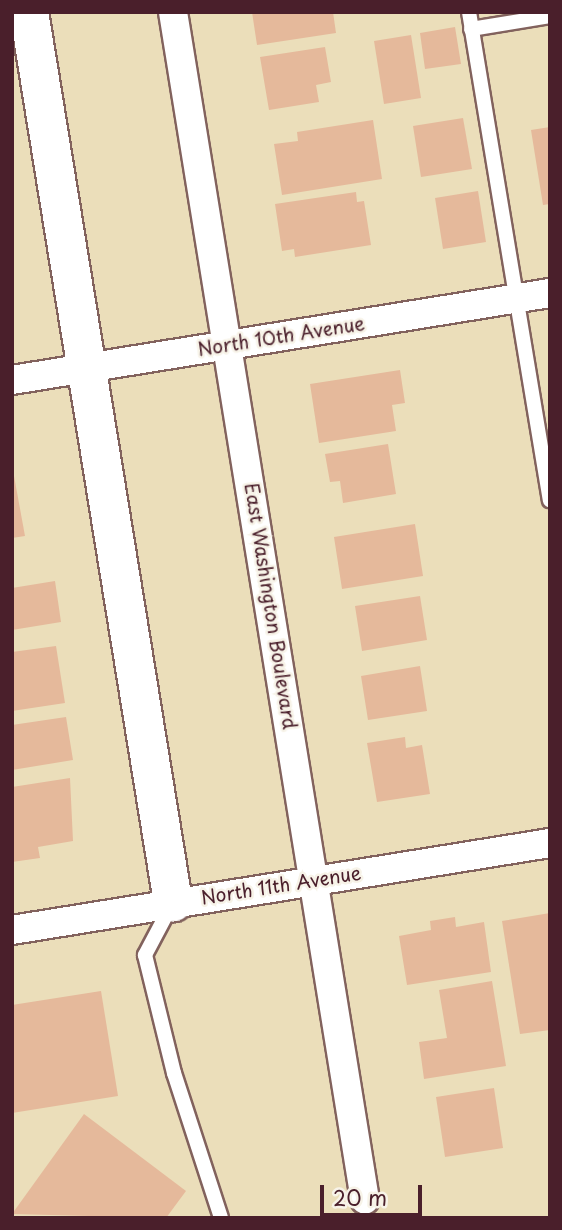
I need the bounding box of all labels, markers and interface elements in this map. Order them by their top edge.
street label: North 10th Avenue [195,311,367,361]
street label: East Washington Boulevard [240,481,302,731]
street label: North 11th Avenue [197,861,365,909]
scale bar [324,1170,426,1214]
text: 20 m [333,1181,387,1213]

